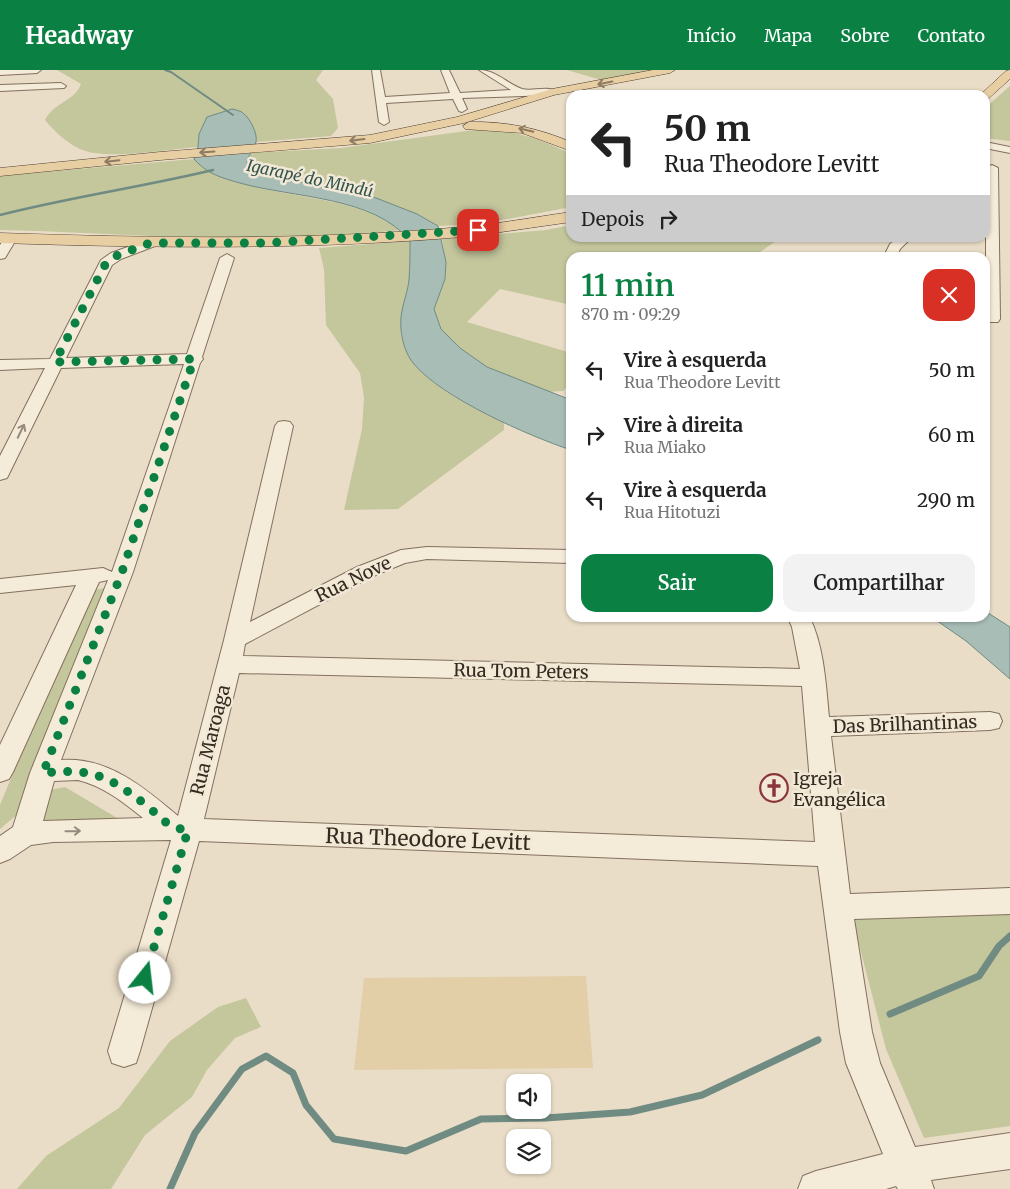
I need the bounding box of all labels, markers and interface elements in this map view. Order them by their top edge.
text: Headway [25,20,133,51]
text: Início [687,24,736,47]
text: Mapa [764,24,812,47]
text: Sobre [840,24,890,47]
text: Contato [918,24,985,47]
one-way arrow [597,78,613,88]
text: 50 m [664,107,751,151]
icon: left [581,110,646,175]
one-way arrow [518,125,534,134]
one-way arrow [349,135,365,145]
one-way arrow [199,148,215,157]
text: Rua Theodore Levitt [664,150,879,178]
water label: Igarapé do Mindú [245,155,375,201]
one-way arrow [104,156,120,165]
icon: right [654,205,682,233]
text: Depois [581,207,644,231]
pin [457,209,499,251]
icon: arrive [464,216,492,244]
text: 11 min [581,266,675,304]
button: close [923,269,975,321]
text: 870 m · 09:29 [581,304,680,324]
text: Vire à esquerda [624,348,767,372]
icon: left [581,356,609,384]
text: 50 m [929,358,975,382]
text: Rua Theodore Levitt [624,372,781,392]
text: Vire à direita [624,413,743,437]
icon: right [581,421,609,449]
one-way arrow [17,423,27,438]
text: 60 m [928,423,975,447]
text: Rua Miako [624,437,706,457]
text: Vire à esquerda [624,478,767,502]
icon: left [581,486,609,514]
text: 290 m [917,488,975,512]
text: Rua Hitotuzi [624,502,720,522]
street label: Rua Nove [311,551,395,607]
button: Sair [581,554,773,612]
button: Compartilhar [783,554,975,612]
street label: Rua Tom Peters [453,658,589,684]
street label: Rua Maroaga [185,682,235,798]
street label: Das Brilhantinas [832,710,978,738]
place label: Igreja Evangélica [793,767,886,811]
church icon: Igreja Evangélica [759,773,789,803]
street label: Rua Theodore Levitt [325,822,531,856]
one-way arrow [65,826,81,835]
position arrow [118,951,170,1003]
map controls [506,1074,551,1174]
button: sound [506,1074,551,1119]
button: layers [506,1129,551,1174]

